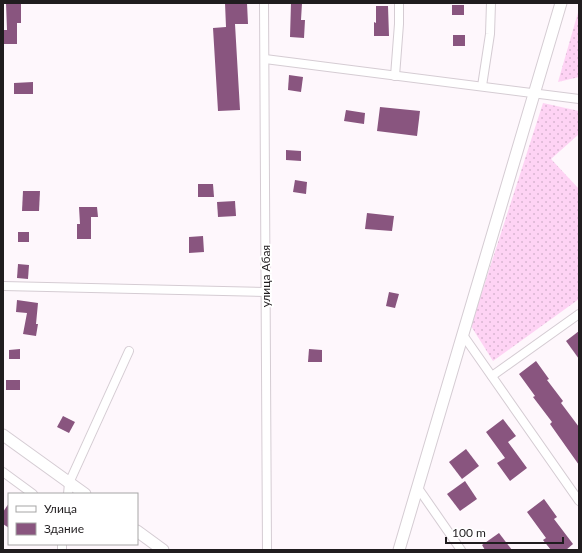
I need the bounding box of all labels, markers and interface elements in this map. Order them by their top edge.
street label: улица Абая [258,245,273,307]
legend [8,493,138,545]
text: Улица [44,501,77,516]
scale bar [446,519,563,545]
text: Здание [44,521,84,536]
text: 100 m [452,525,486,540]

